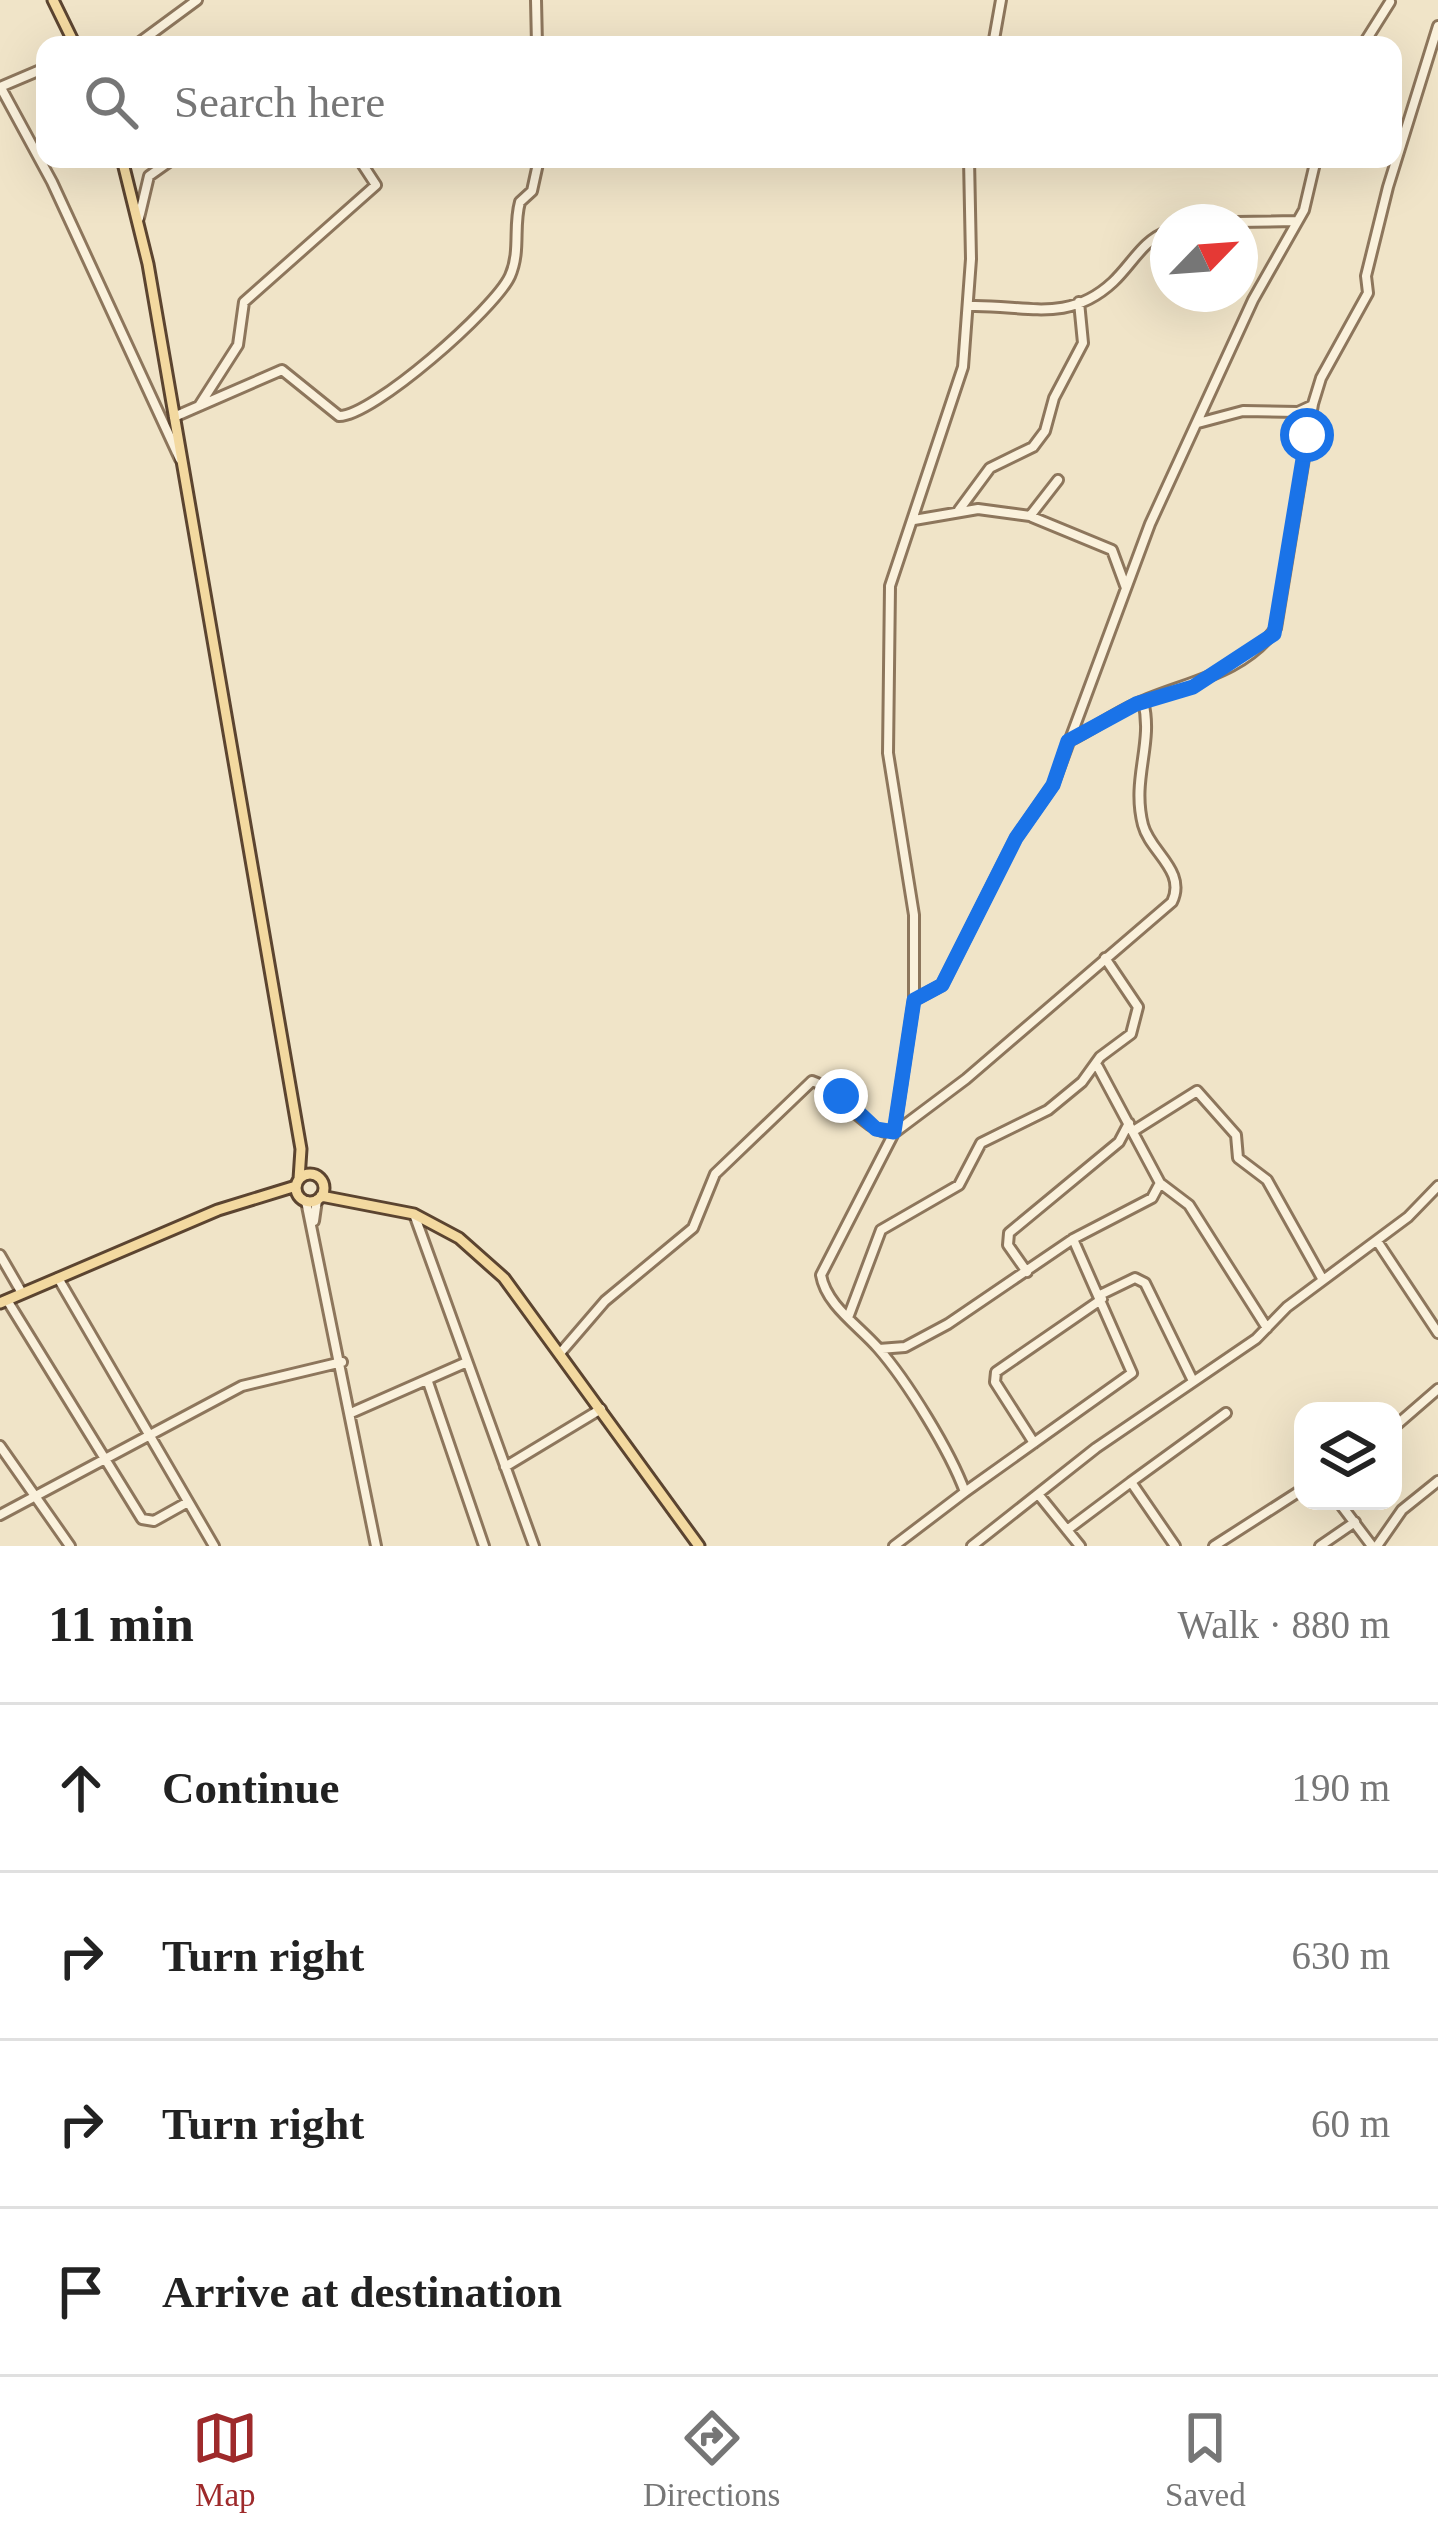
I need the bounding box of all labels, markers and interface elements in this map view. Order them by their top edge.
search box [36,36,1402,168]
icon: search [78,69,144,135]
text: Search here [174,77,385,127]
north arrow [1150,204,1258,312]
route start [1280,408,1334,462]
route end [814,1069,868,1123]
map controls [1294,1402,1402,1510]
button: layers [1294,1402,1402,1510]
text: 11 min [48,1596,194,1652]
text: Walk · 880 m [1178,1603,1390,1646]
icon: ahead [48,1755,114,1821]
text: Continue [162,1763,340,1813]
text: 190 m [1291,1766,1390,1809]
icon: right [48,1923,114,1989]
text: Turn right [162,1931,364,1981]
text: 630 m [1291,1934,1390,1977]
icon: right [48,2091,114,2157]
text: Turn right [162,2099,364,2149]
text: 60 m [1311,2102,1390,2145]
icon: arrive [48,2259,114,2325]
text: Arrive at destination [162,2267,562,2317]
tab: Map [192,2405,258,2514]
tab: Directions [643,2405,780,2514]
tab: Saved [1165,2405,1246,2514]

